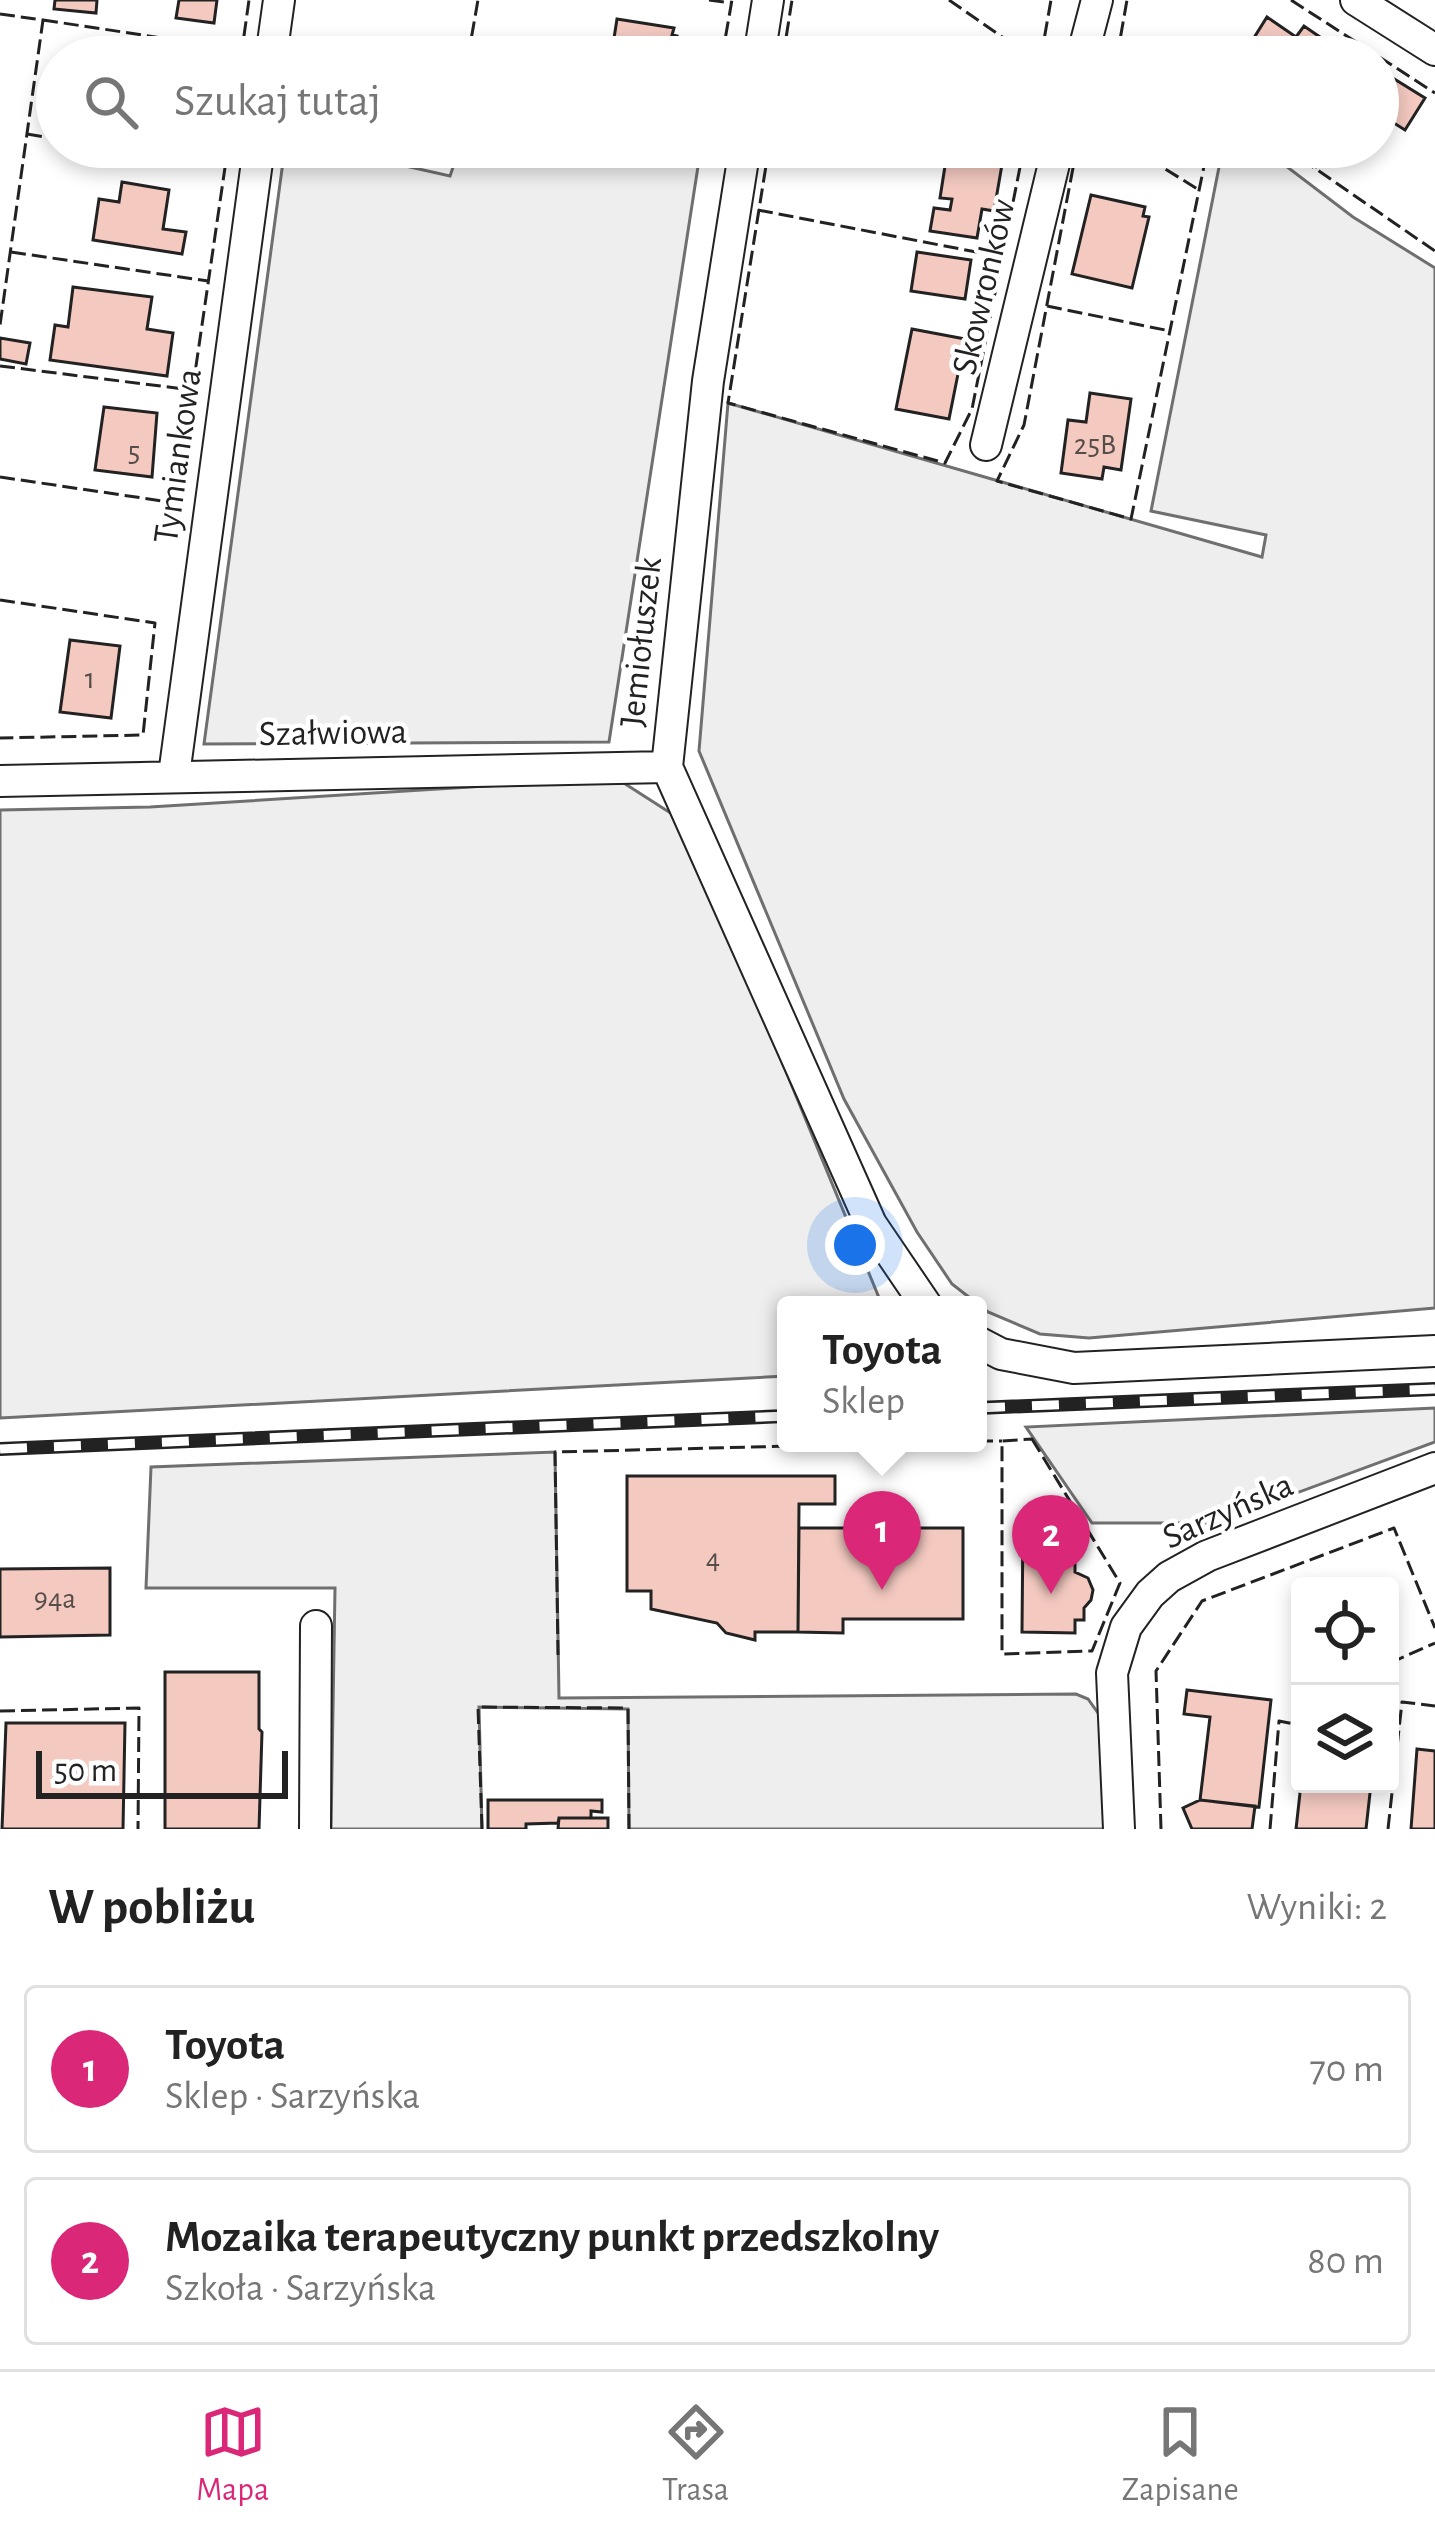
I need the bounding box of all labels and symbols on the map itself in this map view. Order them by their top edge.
street label: Skowronków [946,196,1022,378]
street label: Tymiankowa [148,366,208,546]
house number: 25B [1074,430,1116,460]
house number: 5 [128,437,140,467]
street label: Jemiołuszek [614,555,668,729]
house number: 1 [85,664,95,694]
street label: Szałwiowa [259,714,407,752]
your location [825,1215,885,1275]
street label: Sarzyńska [1157,1466,1299,1556]
pin: 1 [843,1491,921,1590]
pin: 2 [1012,1495,1090,1594]
house number: 4 [706,1544,720,1574]
house number: 94a [34,1584,76,1614]
scale bar [36,1745,288,1798]

